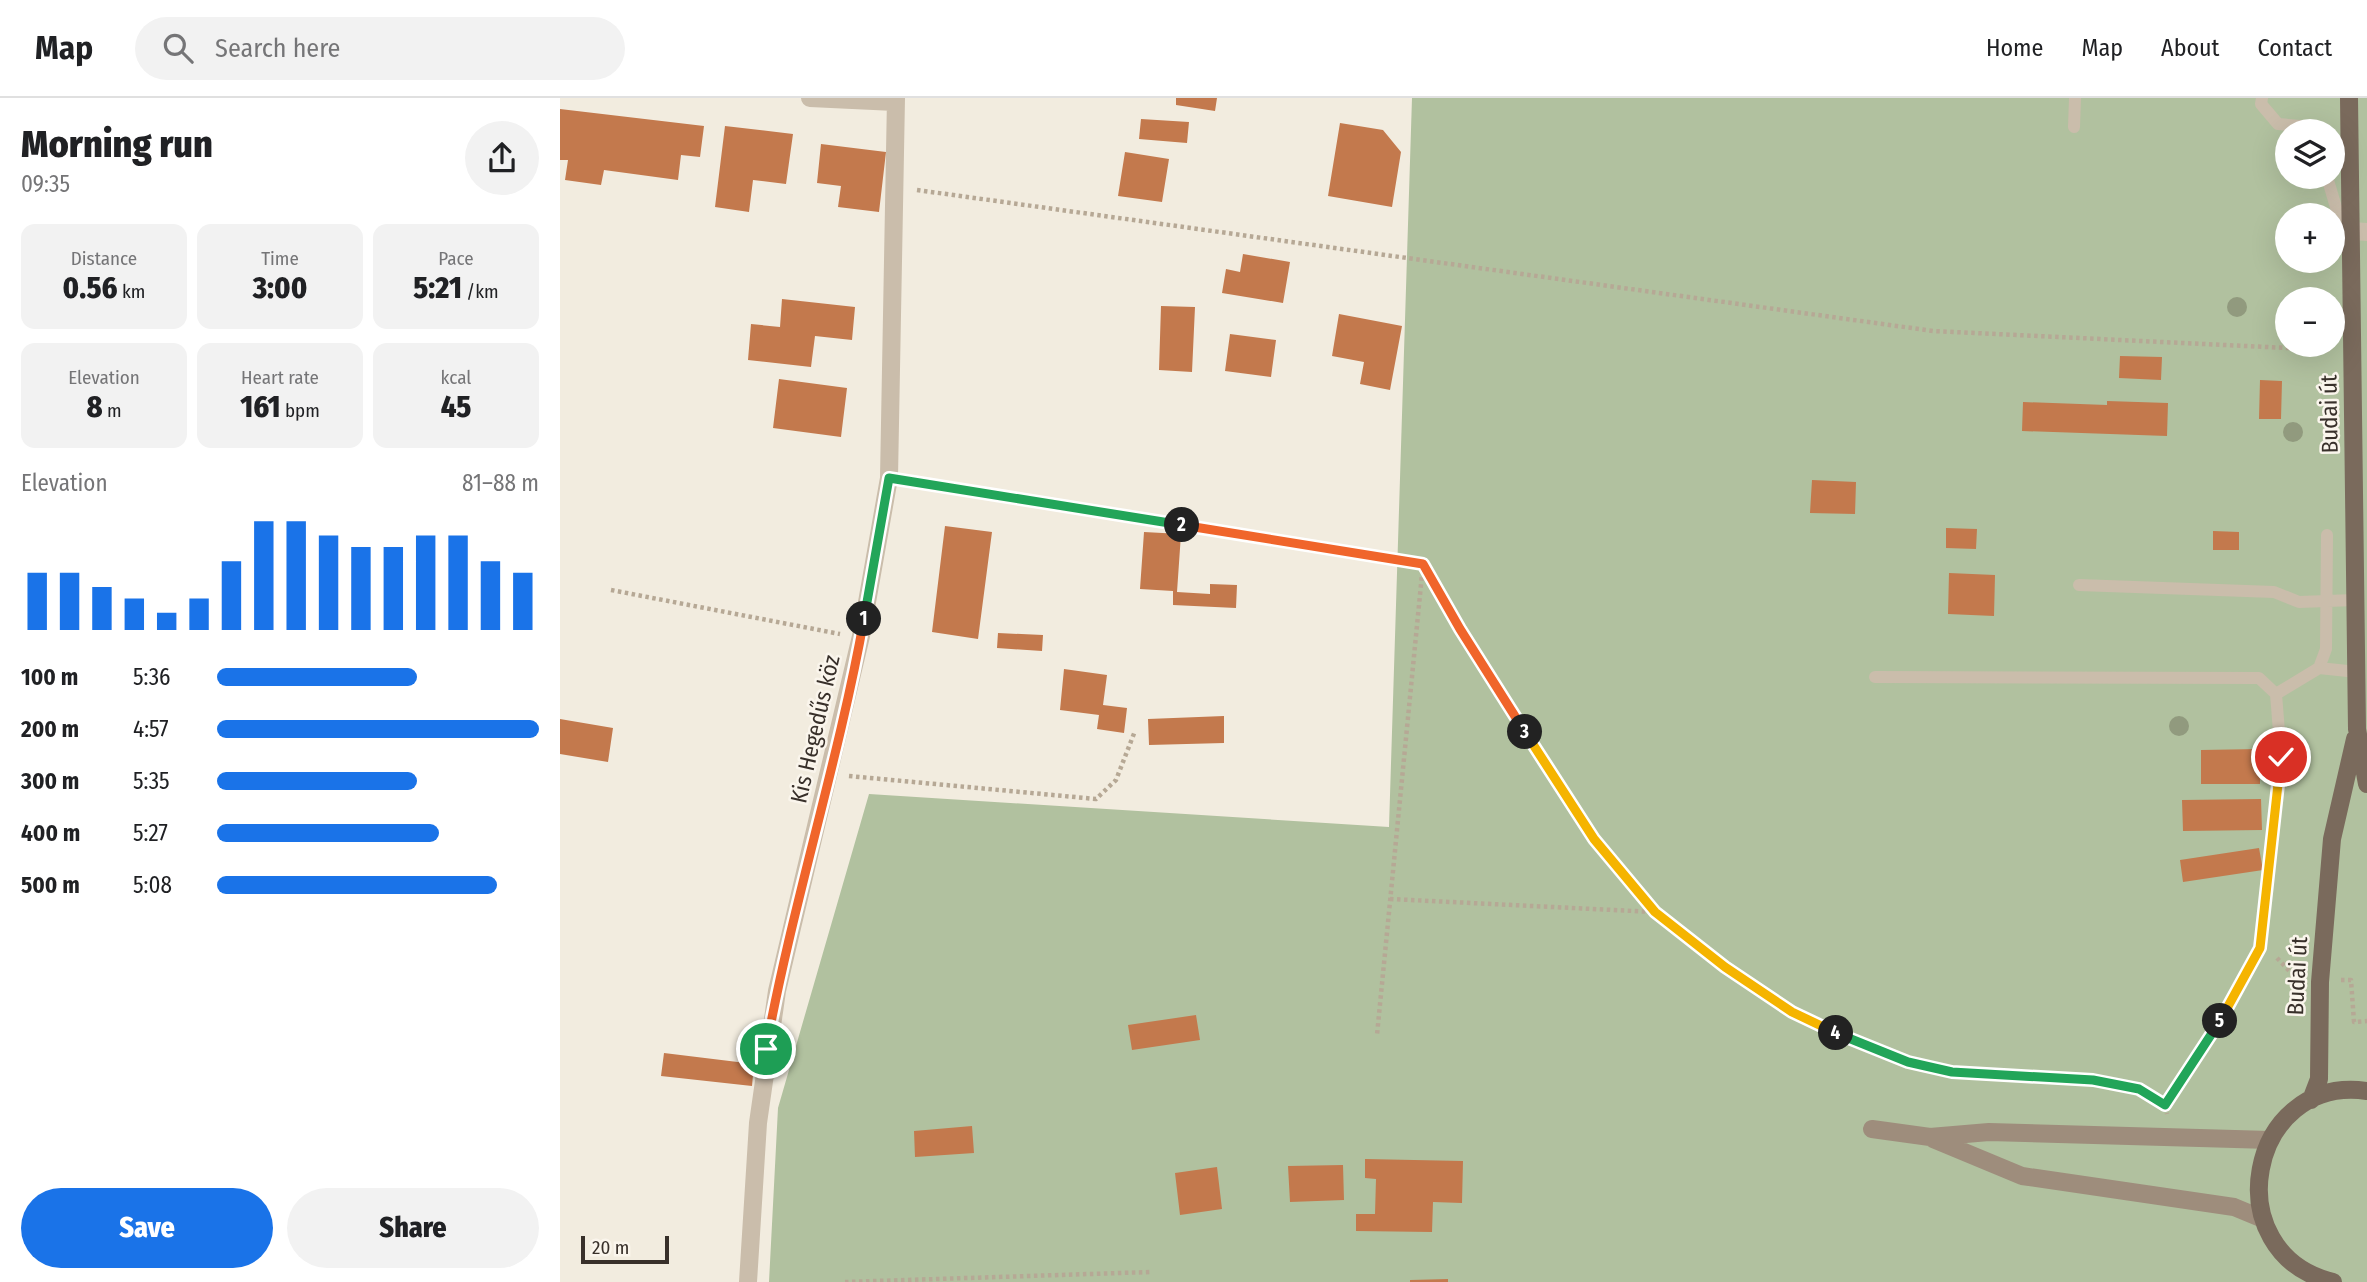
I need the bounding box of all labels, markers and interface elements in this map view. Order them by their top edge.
search box [135,17,625,80]
text: Map [35,28,93,68]
icon: search [159,29,197,67]
text: Search here [215,33,340,64]
text: Home [1986,34,2043,62]
text: Map [2081,34,2123,62]
text: About [2161,34,2219,62]
text: Contact [2257,34,2332,62]
map controls [2275,119,2345,357]
button: layers [2275,119,2345,189]
text: Morning run [21,121,213,167]
button: share [465,121,539,195]
text: 09:35 [21,170,70,198]
button: + [2275,203,2345,273]
text: Distance [71,247,137,270]
text: Time [261,247,299,270]
text: Pace [438,247,474,270]
text: 0.56 [63,270,117,306]
text: 3:00 [253,270,307,306]
text: 5:21 [413,270,462,306]
text: km [117,280,145,303]
text: /km [462,280,499,303]
button: − [2275,287,2345,357]
text: Elevation [68,366,140,389]
text: Heart rate [241,366,319,389]
text: kcal [441,366,471,389]
street label: Budai út [2314,374,2344,454]
text: 8 [86,389,103,425]
text: 161 [240,389,281,425]
text: 45 [441,389,471,425]
text: m [103,399,122,422]
text: bpm [281,399,320,422]
text: Elevation [21,469,108,497]
text: 81–88 m [462,469,539,497]
pin: 2 [1164,508,1200,542]
text: 2 [1177,513,1186,536]
pin: 1 [846,602,882,636]
text: 1 [859,607,868,630]
street label: Kis Hegedűs köz [784,652,846,806]
text: 100 m [21,663,78,691]
text: 5:36 [133,663,170,691]
pin: 3 [1508,714,1542,750]
text: 200 m [21,715,79,743]
text: 4:57 [133,715,169,743]
text: 3 [1520,720,1529,743]
pin [2251,727,2311,787]
icon: check [2262,738,2300,776]
text: 300 m [21,767,79,795]
text: 5:35 [133,767,170,795]
text: 400 m [21,819,80,847]
text: 5:27 [133,819,168,847]
text: 500 m [21,871,80,899]
text: 5:08 [133,871,172,899]
street label: Budai út [2281,935,2313,1016]
pin: 5 [2202,1004,2238,1038]
text: 5 [2215,1009,2224,1032]
pin: 4 [1818,1016,1854,1051]
pin [736,1019,796,1079]
text: 4 [1831,1021,1840,1044]
icon: arrive [747,1030,785,1068]
button: Save [21,1188,273,1268]
button: Share [287,1188,539,1268]
scale bar [581,1233,668,1265]
text: 20 m [592,1236,629,1259]

